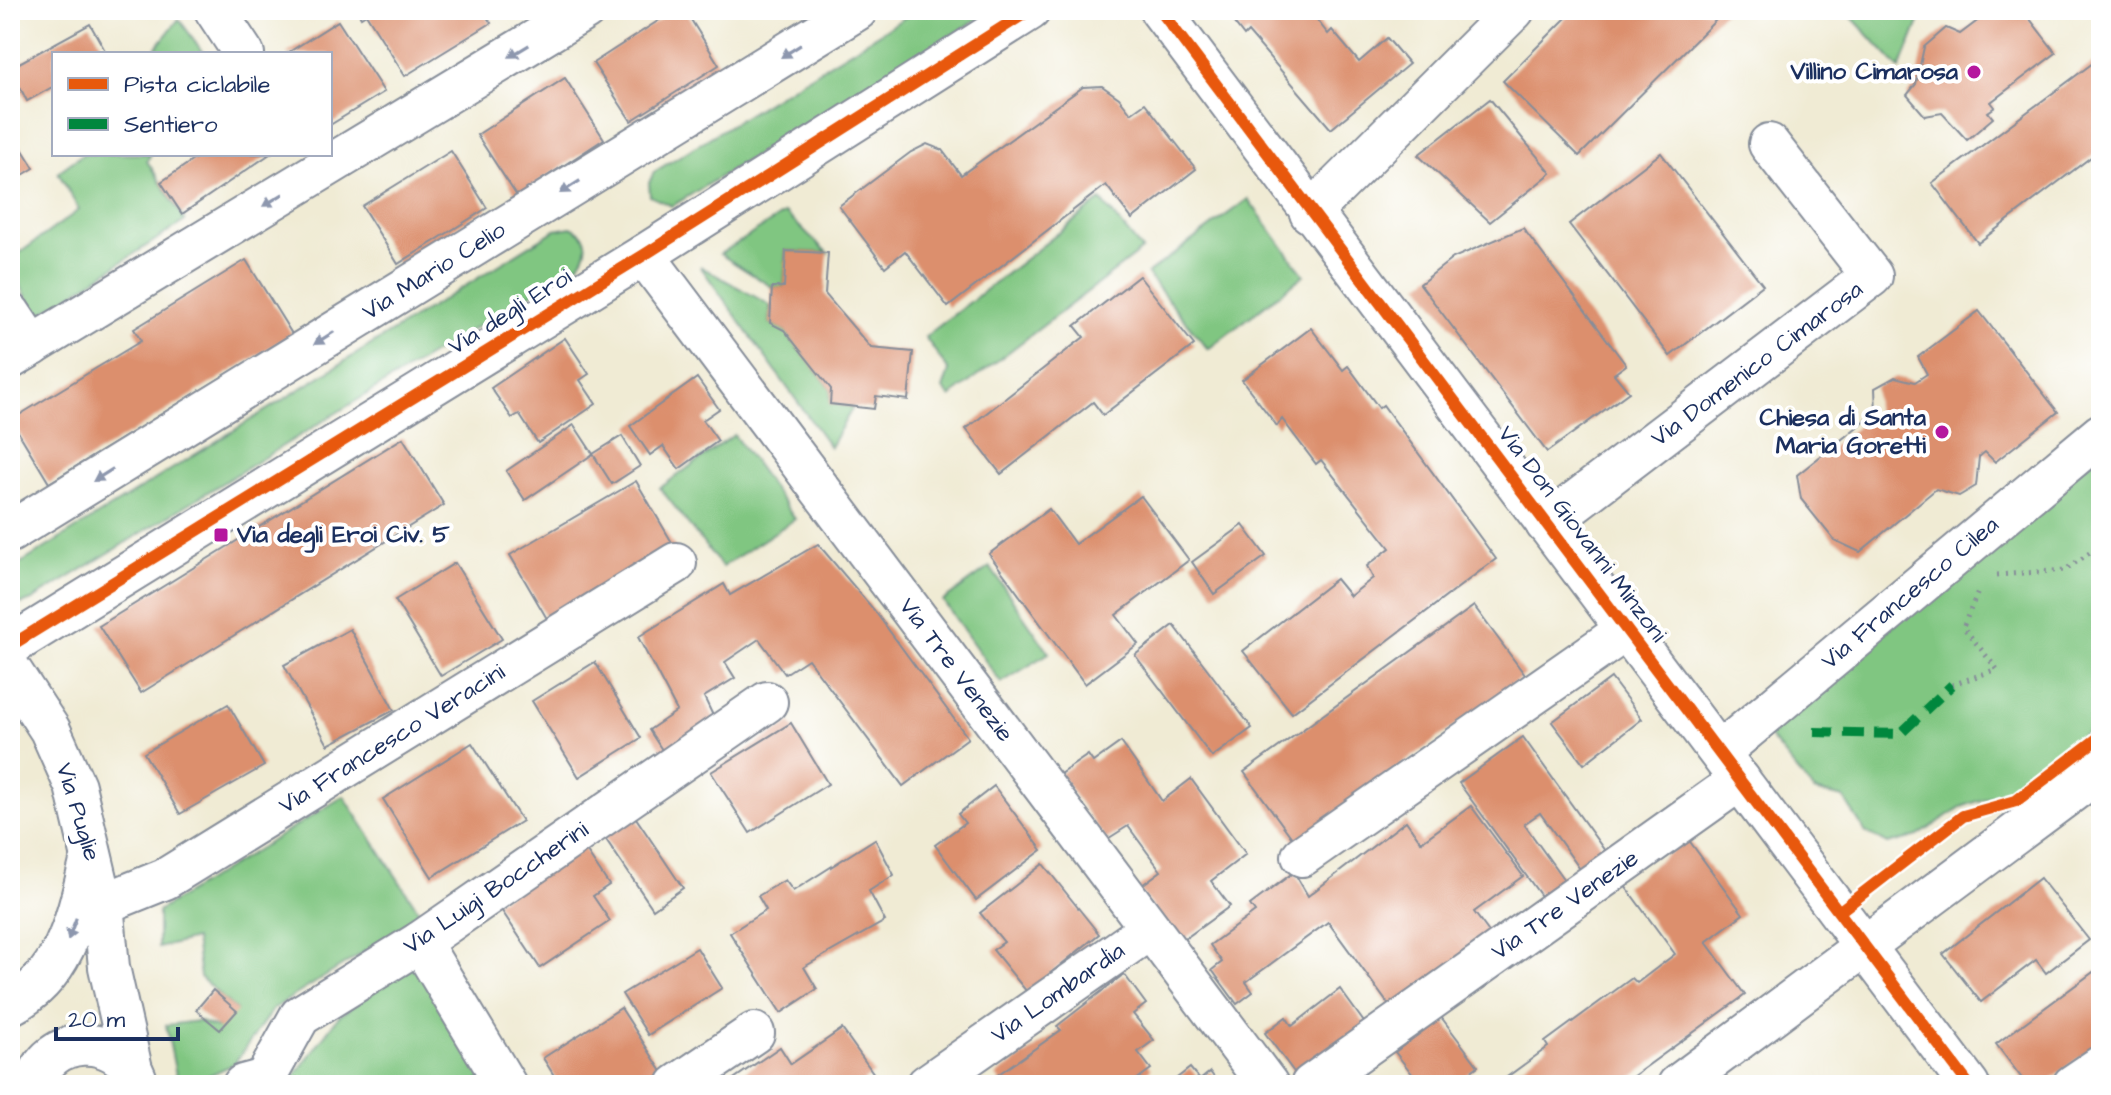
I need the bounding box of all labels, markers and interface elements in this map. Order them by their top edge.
one-way arrow [508,43,530,57]
one-way arrow [780,44,802,58]
legend [52,52,332,156]
place label: Villino Cimarosa [1790,55,1959,89]
marker: Villino Cimarosa [1965,63,1983,81]
text: Pista ciclabile [124,68,270,102]
text: Sentiero [124,108,218,142]
one-way arrow [559,180,581,194]
one-way arrow [262,193,284,207]
street label: Via Mario Celio [356,213,513,329]
street label: Via degli Eroi [442,260,579,364]
street label: Via Domenico Cimarosa [1644,273,1870,455]
one-way arrow [314,331,335,346]
place label: Chiesa di Santa Maria Goretti [1760,401,1927,463]
street label: Via Don Giovanni Minzoni [1489,419,1675,650]
marker: Chiesa di Santa Maria Goretti [1933,423,1951,441]
one-way arrow [92,467,114,481]
street label: Via Francesco Cilea [1814,508,2006,678]
place label: Via degli Eroi Civ. 5 [236,518,450,553]
marker: Via degli Eroi Civ. 5 [212,526,230,544]
street label: Via Tre Venezie [890,591,1022,749]
street label: Via Francesco Veracini [272,655,512,823]
street label: Via Puglie [46,759,109,865]
street label: Via Luigi Boccherini [397,813,596,964]
street label: Via Tre Venezie [1484,842,1646,968]
one-way arrow [65,917,78,941]
street label: Via Lombardia [984,934,1132,1052]
scale bar [56,991,178,1041]
text: 20 m [68,1003,125,1037]

